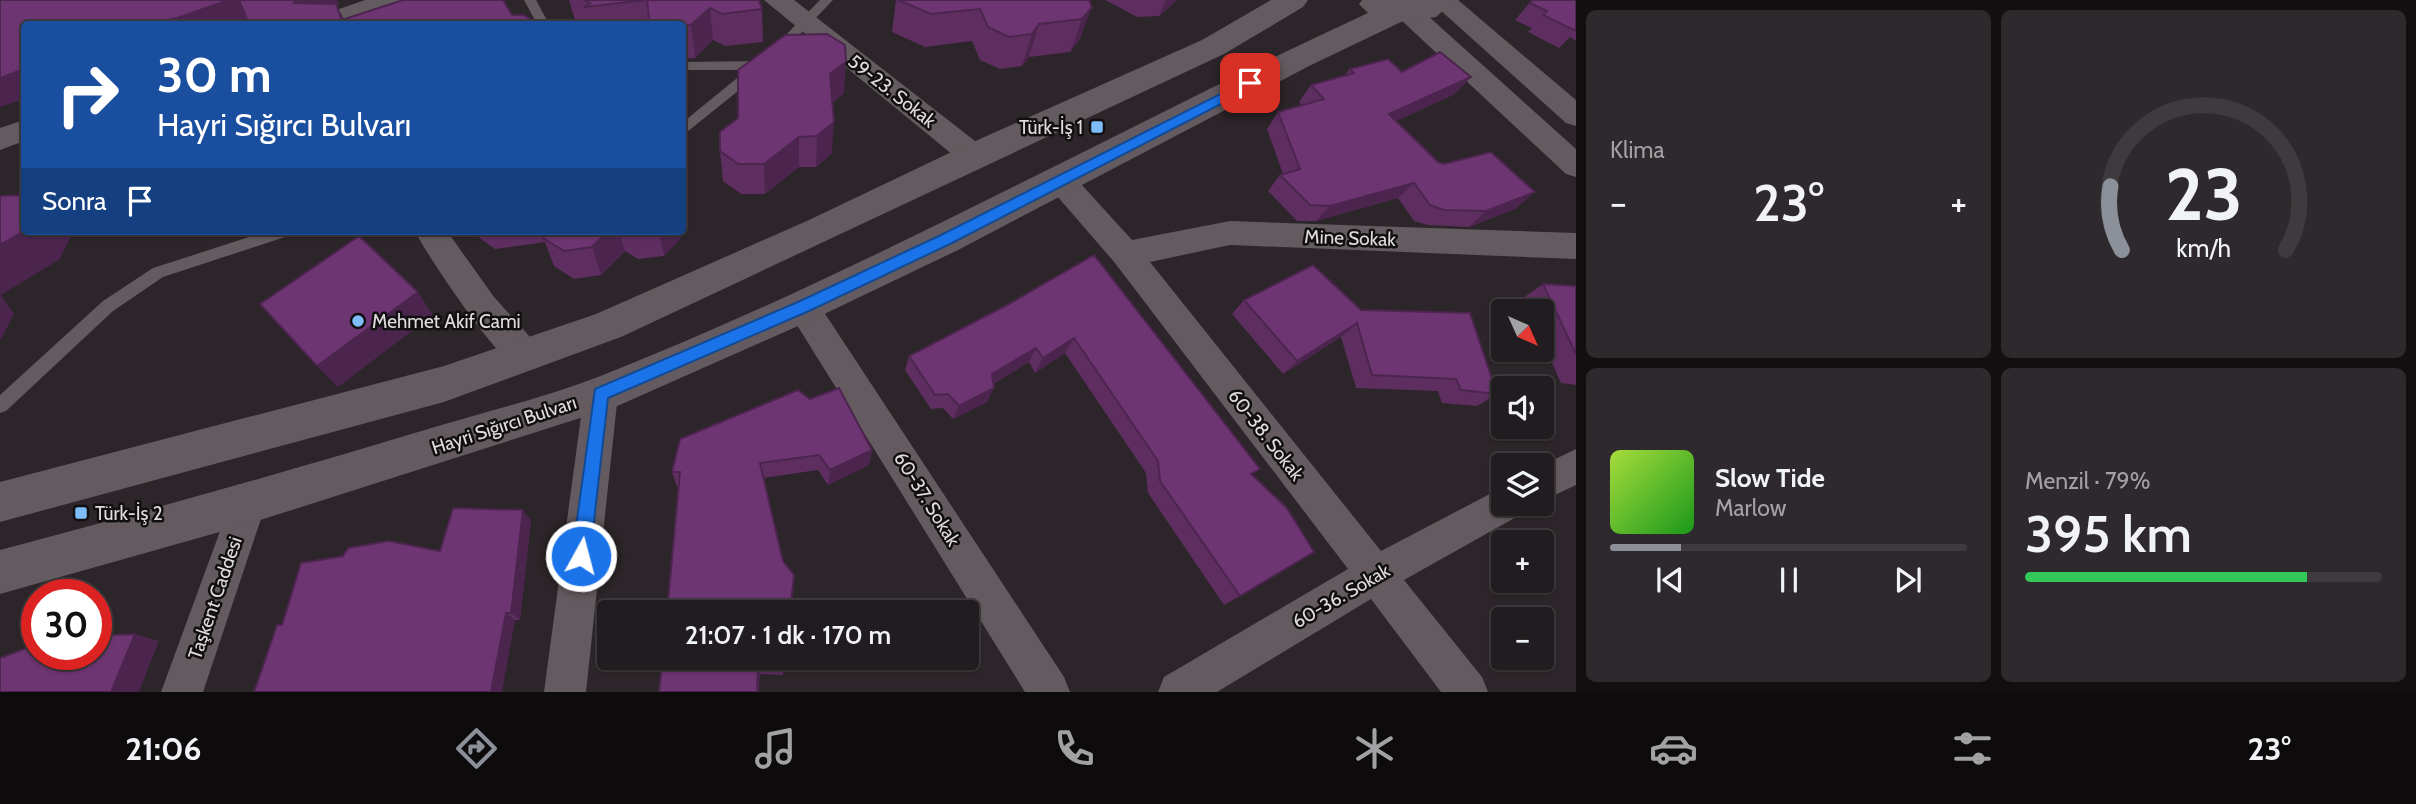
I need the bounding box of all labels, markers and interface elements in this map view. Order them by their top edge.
text: 30 m [157,45,272,104]
icon: right [42,49,133,140]
street label: 59-23. Sokak [844,50,941,133]
pin [1220,53,1280,113]
icon: arrive [1231,64,1269,102]
text: Hayri Sığırcı Bulvarı [157,105,411,144]
place label: Türk-İş 1 [1019,116,1083,139]
marker: Türk-İş 1 [1089,119,1105,135]
text: Klima [1610,136,1665,164]
text: 23 [2165,150,2242,238]
text: 23° [1753,171,1824,234]
text: − [1610,179,1627,226]
text: + [1950,179,1967,226]
icon: arrive [121,182,159,220]
text: Sonra [42,185,107,217]
street label: Mine Sokak [1304,225,1397,251]
text: km/h [2176,233,2231,263]
north arrow [1491,299,1554,362]
map controls [1491,299,1554,670]
place label: Mehmet Akif Cami [372,310,521,333]
marker: Mehmet Akif Cami [350,313,366,329]
button: sound [1491,376,1554,439]
street label: 60-38. Sokak [1223,385,1309,486]
street label: Hayri Sığırcı Bulvarı [429,391,579,459]
street label: 60-37. Sokak [889,448,965,551]
button: layers [1491,453,1554,516]
text: Slow Tide [1715,462,1825,494]
text: Menzil · 79% [2025,467,2150,495]
text: Marlow [1715,494,1786,522]
place label: Türk-İş 2 [95,502,163,525]
text: 395 km [2025,502,2192,565]
marker: Türk-İş 2 [73,505,89,521]
position arrow [544,519,618,593]
button: + [1491,530,1554,593]
street label: Taşkent Caddesi [183,534,247,662]
street label: 60-36. Sokak [1288,559,1394,633]
icon: previous [1651,561,1689,599]
icon: pause [1770,561,1808,599]
icon: next [1889,561,1927,599]
speed limit sign: 30 [21,579,112,670]
button: − [1491,607,1554,670]
text: 21:07 · 1 dk · 170 m [685,619,891,651]
icon: directions [452,724,501,773]
icon: music [751,724,800,773]
icon: phone [1050,724,1099,773]
icon: climate [1350,724,1399,773]
icon: car [1649,724,1698,773]
icon: filters [1948,724,1997,773]
text: 21:06 [125,729,202,768]
text: 23° [2247,729,2291,768]

